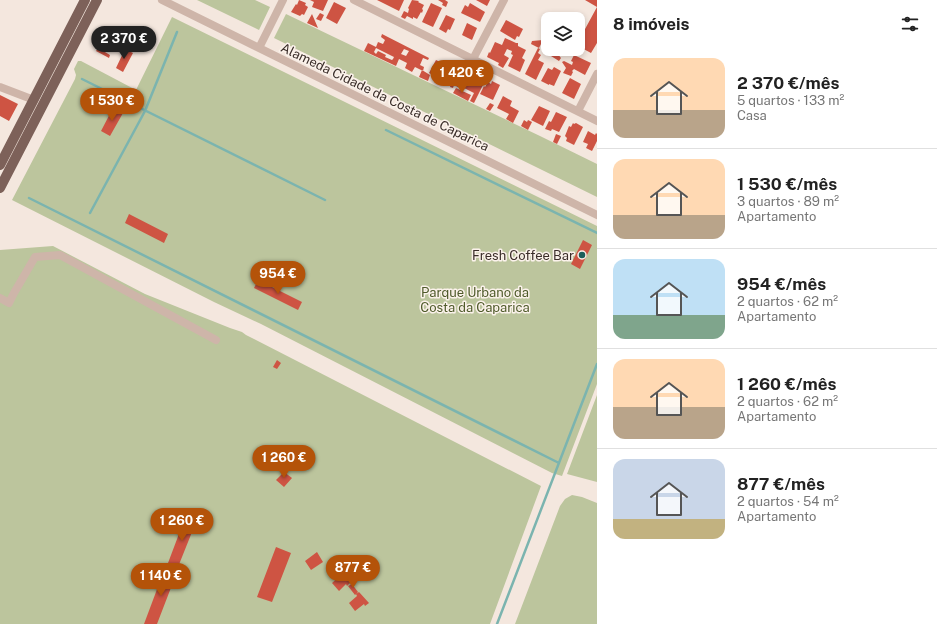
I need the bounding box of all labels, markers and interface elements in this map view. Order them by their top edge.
map controls [541,12,585,56]
button: layers [541,12,585,56]
icon: filters [899,13,921,35]
text: 8 imóveis [613,14,689,34]
pin: 2 370 € [87,26,161,60]
text: 2 370 € [100,31,148,46]
street label: Alameda Cidade da Costa de Caparica [278,40,492,154]
pin: 1 420 € [425,60,499,94]
text: 1 420 € [439,65,485,80]
text: 2 370 €/mês [737,73,839,93]
icon: home [645,74,693,122]
pin: 1 530 € [75,88,149,122]
text: 1 530 € [89,93,135,108]
text: 5 quartos · 133 m² [737,93,844,108]
text: Casa [737,108,767,123]
text: 1 530 €/mês [737,174,837,194]
icon: home [645,175,693,223]
text: 3 quartos · 89 m² [737,194,839,209]
text: Apartamento [737,209,816,224]
place label: Fresh Coffee Bar [472,248,574,263]
marker: Fresh Coffee Bar [577,250,587,260]
pin: 954 € [250,261,306,295]
text: 954 € [259,266,297,281]
text: 954 €/mês [737,274,826,294]
icon: home [645,275,693,323]
park label: Parque Urbano da Costa da Caparica [420,285,530,315]
text: 2 quartos · 62 m² [737,294,838,309]
text: Apartamento [737,309,816,324]
text: 1 260 €/mês [737,374,836,394]
icon: home [645,375,693,423]
text: 2 quartos · 62 m² [737,394,838,409]
text: Apartamento [737,409,816,424]
pin: 1 260 € [247,445,321,479]
text: 1 260 € [261,450,307,465]
text: 877 €/mês [737,474,825,494]
icon: home [645,475,693,523]
text: 2 quartos · 54 m² [737,494,839,509]
pin: 1 260 € [145,508,219,542]
text: Apartamento [737,509,816,524]
text: 1 260 € [159,513,205,528]
pin: 877 € [325,555,381,589]
text: 877 € [335,560,371,575]
pin: 1 140 € [124,563,198,597]
text: 1 140 € [140,568,182,583]

